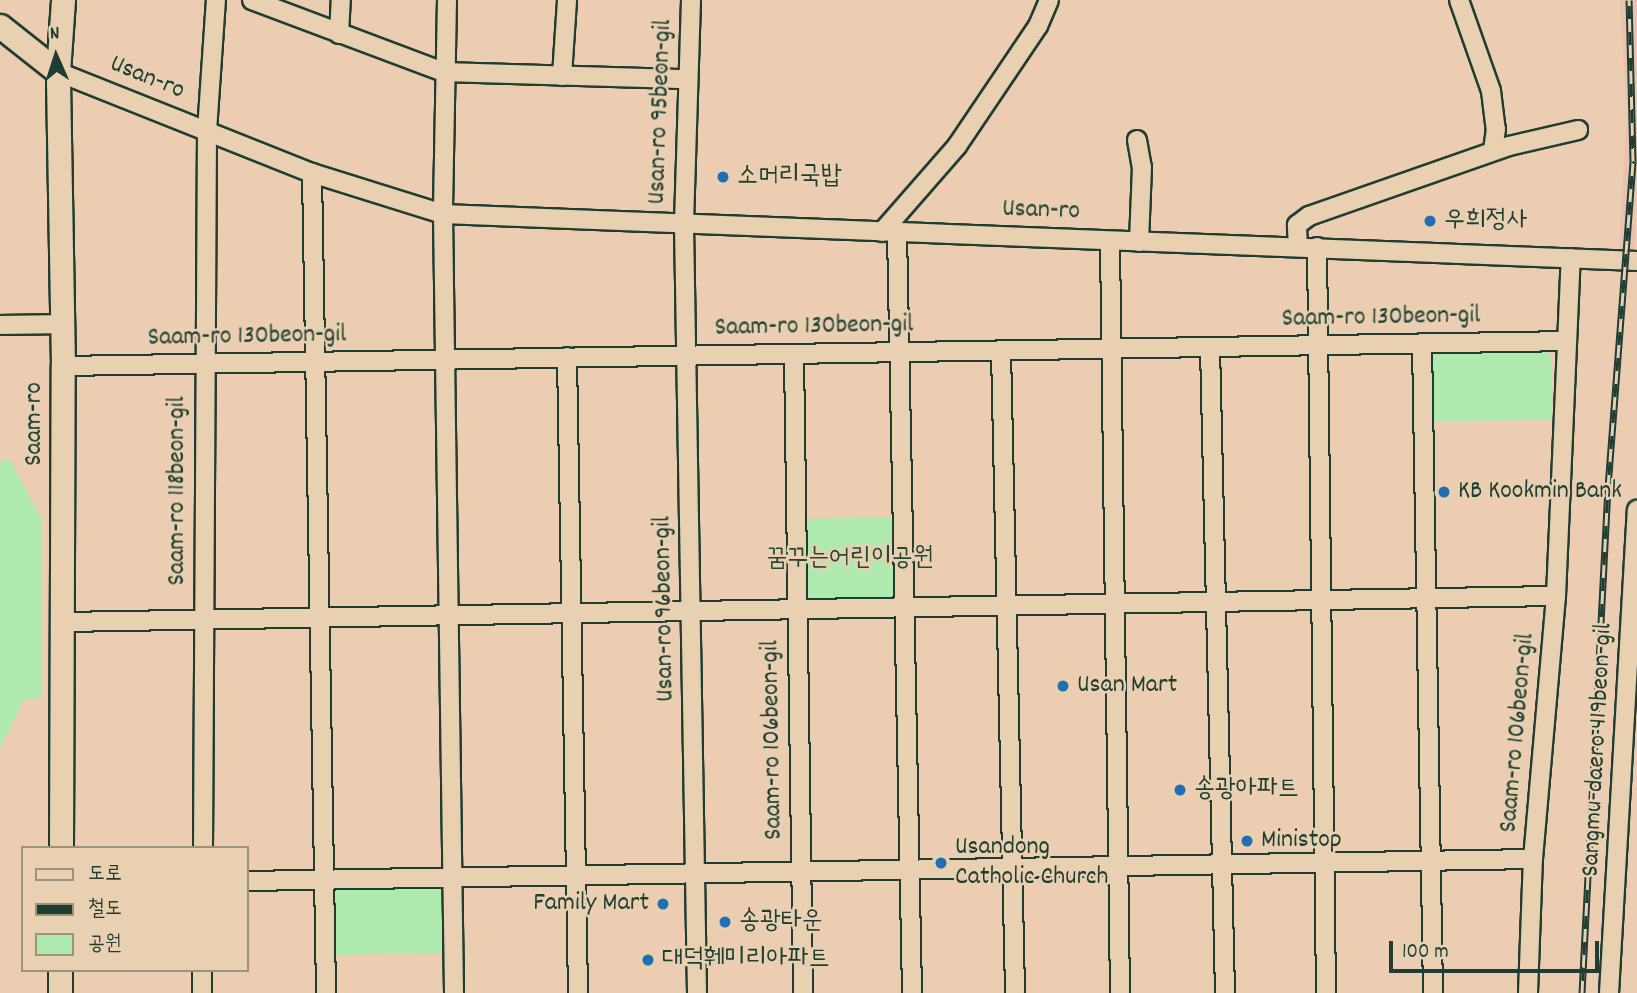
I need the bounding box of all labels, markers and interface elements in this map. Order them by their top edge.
street label: Usan-ro 95beon-gil [642,19,680,205]
north arrow [21,21,91,91]
text: N [49,21,60,48]
street label: Usan-ro [105,49,189,107]
place label: 소머리국밥 [737,161,842,193]
marker: 소머리국밥 [715,169,731,185]
street label: Usan-ro [1002,194,1080,228]
place label: 우희정사 [1444,205,1528,237]
marker: 우희정사 [1422,213,1438,229]
street label: Saam-ro 130beon-gil [1281,301,1481,335]
street label: Saam-ro 130beon-gil [714,310,914,344]
street label: Saam-ro 130beon-gil [147,320,347,354]
street label: Saam-ro [19,382,51,466]
street label: Saam-ro 118beon-gil [162,396,194,586]
place label: KB Kookmin Bank [1458,476,1622,508]
marker: KB Kookmin Bank [1436,484,1452,500]
street label: Usan-ro 96beon-gil [648,516,682,702]
park label: 꿈꾸는어린이공원 [766,543,934,575]
street label: Sangmu-daero 419beon-gil [1576,622,1620,878]
street label: Saam-ro 106beon-gil [1494,632,1542,834]
street label: Saam-ro 106beon-gil [756,640,790,840]
place label: Usan Mart [1077,670,1177,702]
marker: Usan Mart [1055,678,1071,694]
place label: 송광아파트 [1194,774,1299,806]
marker: 송광아파트 [1172,782,1188,798]
place label: Ministop [1261,825,1342,857]
place label: Usandong Catholic Church [955,832,1108,894]
marker: Ministop [1239,833,1255,849]
legend [21,846,248,972]
marker: Usandong Catholic Church [933,855,949,871]
text: 도로 [88,860,122,890]
place label: Family Mart [533,888,649,920]
text: 철도 [88,895,122,925]
marker: Family Mart [655,896,671,912]
place label: 송광타운 [739,906,823,938]
marker: 송광타운 [717,914,733,930]
scale bar [1392,926,1602,970]
text: 공원 [88,930,122,960]
text: 100 m [1402,938,1449,968]
place label: 대덕훼미리아파트 [662,944,829,976]
marker: 대덕훼미리아파트 [640,952,656,968]

